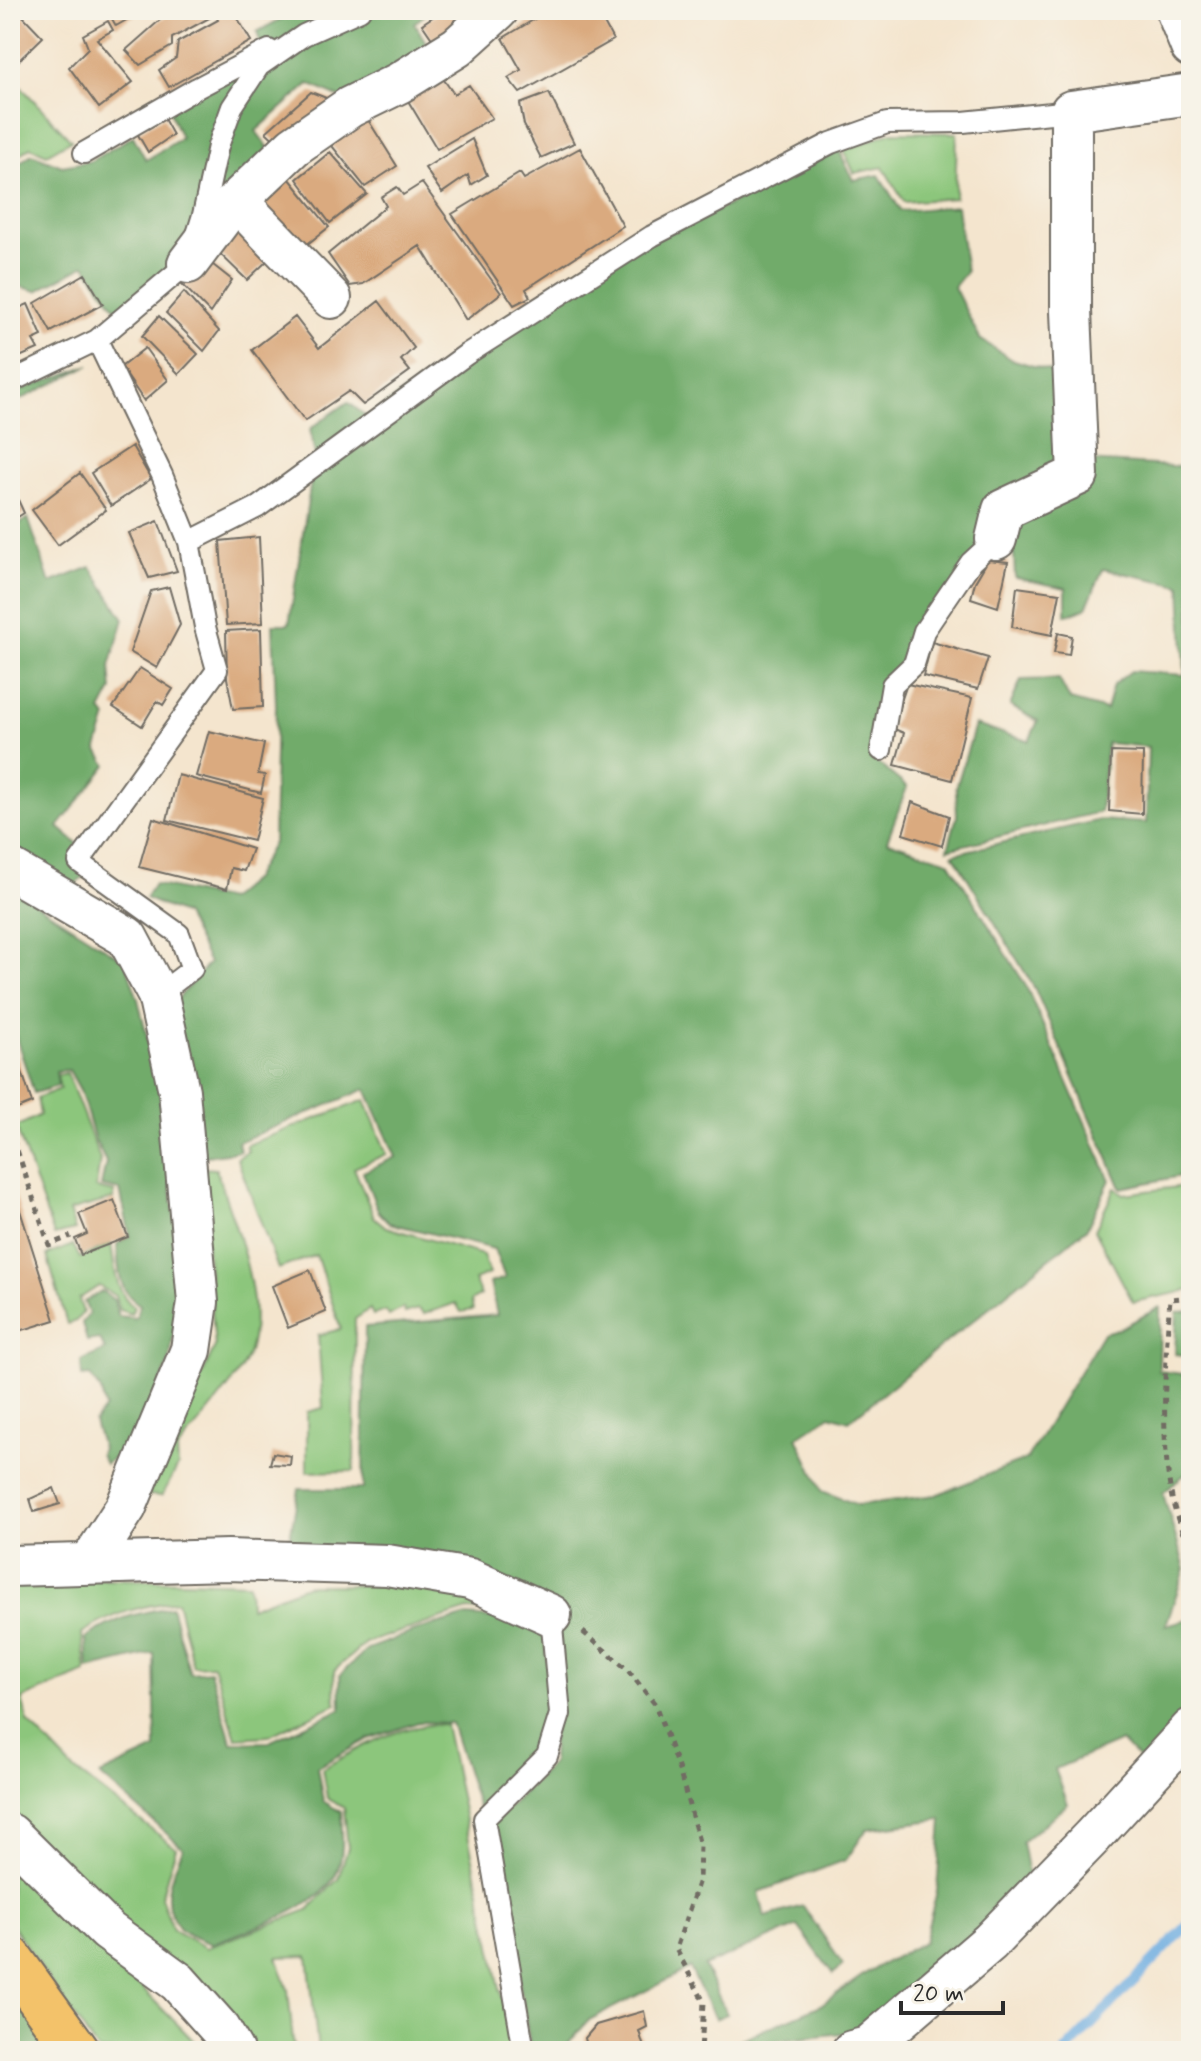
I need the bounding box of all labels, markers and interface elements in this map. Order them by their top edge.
scale bar [901,1965,1003,2015]
text: 20 m [913,1979,964,2010]

